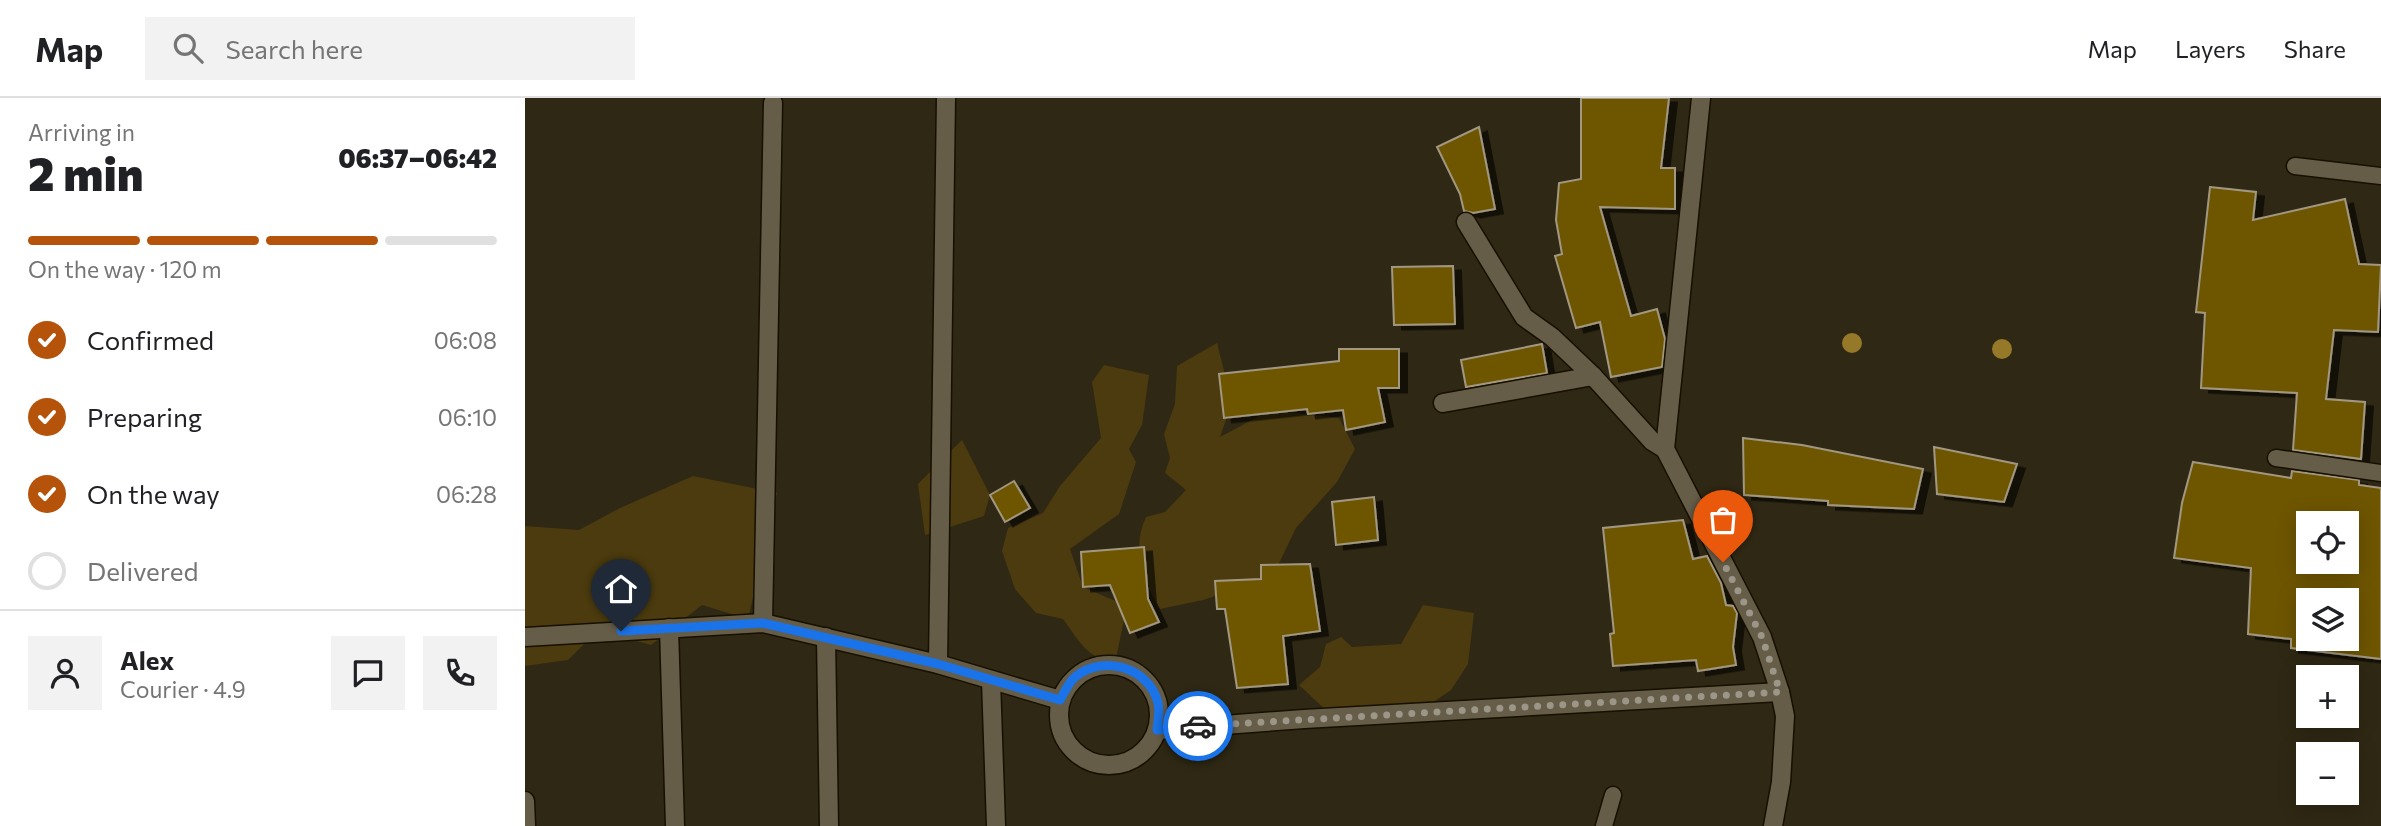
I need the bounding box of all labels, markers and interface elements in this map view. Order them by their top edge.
search box [145,17,635,80]
text: Map [35,28,103,69]
icon: search [169,29,207,67]
text: Search here [225,33,363,64]
text: Map [2088,34,2137,63]
text: Layers [2175,34,2246,63]
text: Share [2284,34,2346,63]
text: Arriving in [28,118,135,146]
text: 06:37–06:42 [338,142,497,173]
text: 2 min [28,144,144,200]
text: On the way · 120 m [28,255,222,283]
icon: check [28,321,66,359]
text: Confirmed [87,324,214,355]
text: 06:08 [434,326,497,354]
icon: check [28,398,66,436]
text: Preparing [87,401,202,432]
text: 06:10 [438,403,497,431]
icon: check [28,475,66,513]
text: On the way [87,478,220,509]
text: 06:28 [436,480,497,508]
pin [1693,490,1753,562]
icon: bag [1704,501,1742,539]
map controls [2296,511,2359,805]
button: locate [2296,511,2359,574]
text: Delivered [87,555,198,586]
pin [591,559,651,631]
icon: home [602,570,640,608]
button: layers [2296,588,2359,651]
button: person [28,636,102,710]
button: chat [331,636,405,710]
button: phone [423,636,497,710]
text: Alex [120,644,174,675]
button: + [2296,665,2359,728]
text: Courier · 4.9 [120,675,246,703]
courier [1163,691,1233,761]
icon: car [1179,707,1217,745]
button: − [2296,742,2359,805]

